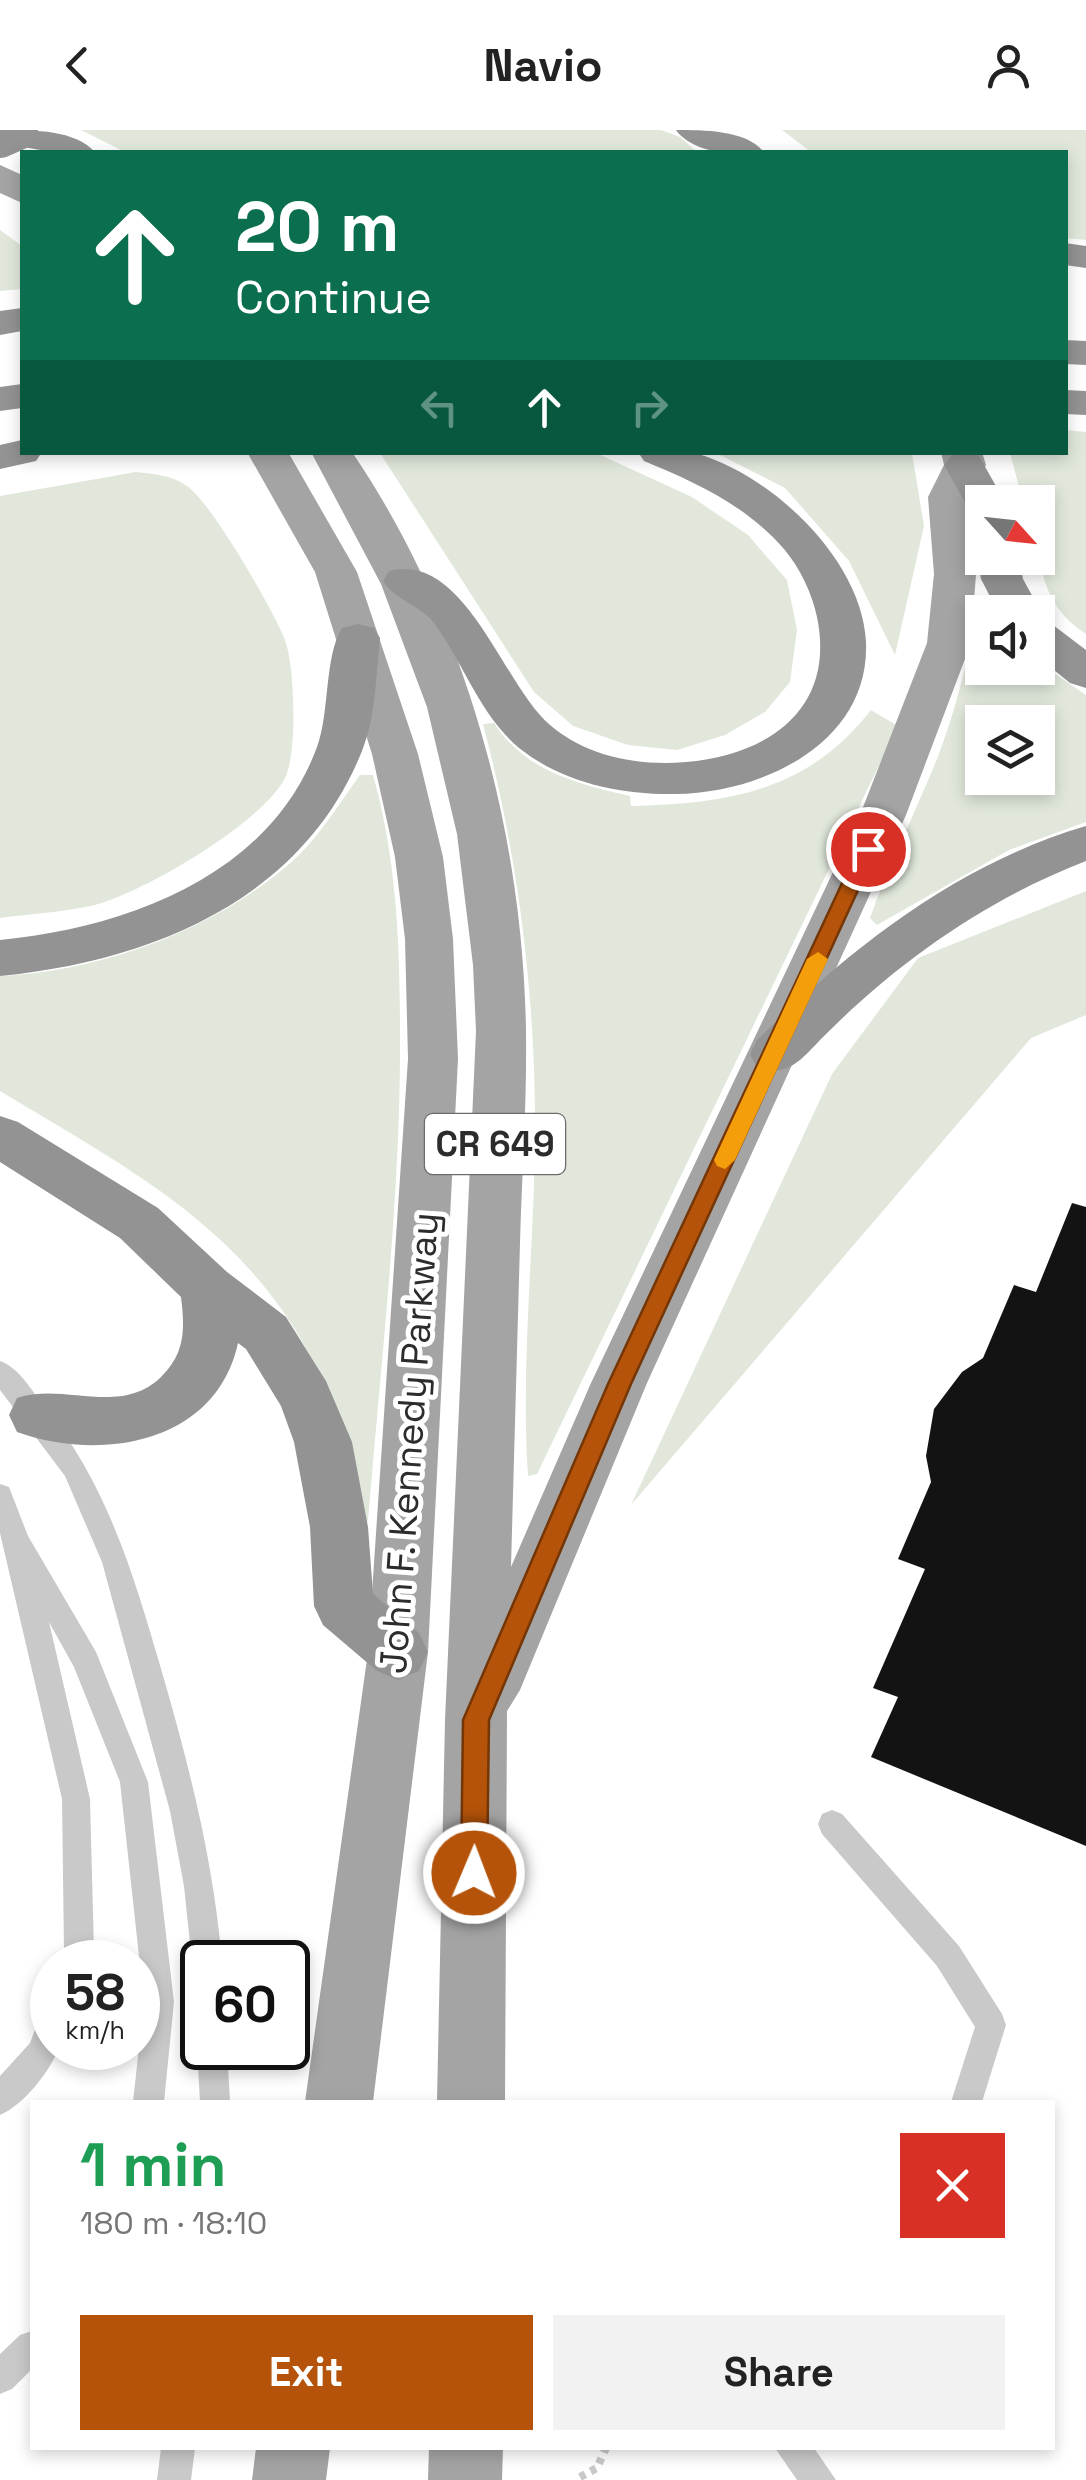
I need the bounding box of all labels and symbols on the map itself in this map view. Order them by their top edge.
north arrow [965,485,1055,575]
pin [826,807,911,892]
road number: CR 649 [425,1114,565,1174]
street label: John F. Kennedy Parkway [369,1211,449,1675]
position arrow [422,1821,526,1925]
speed limit sign: 60 [180,1940,310,2070]

